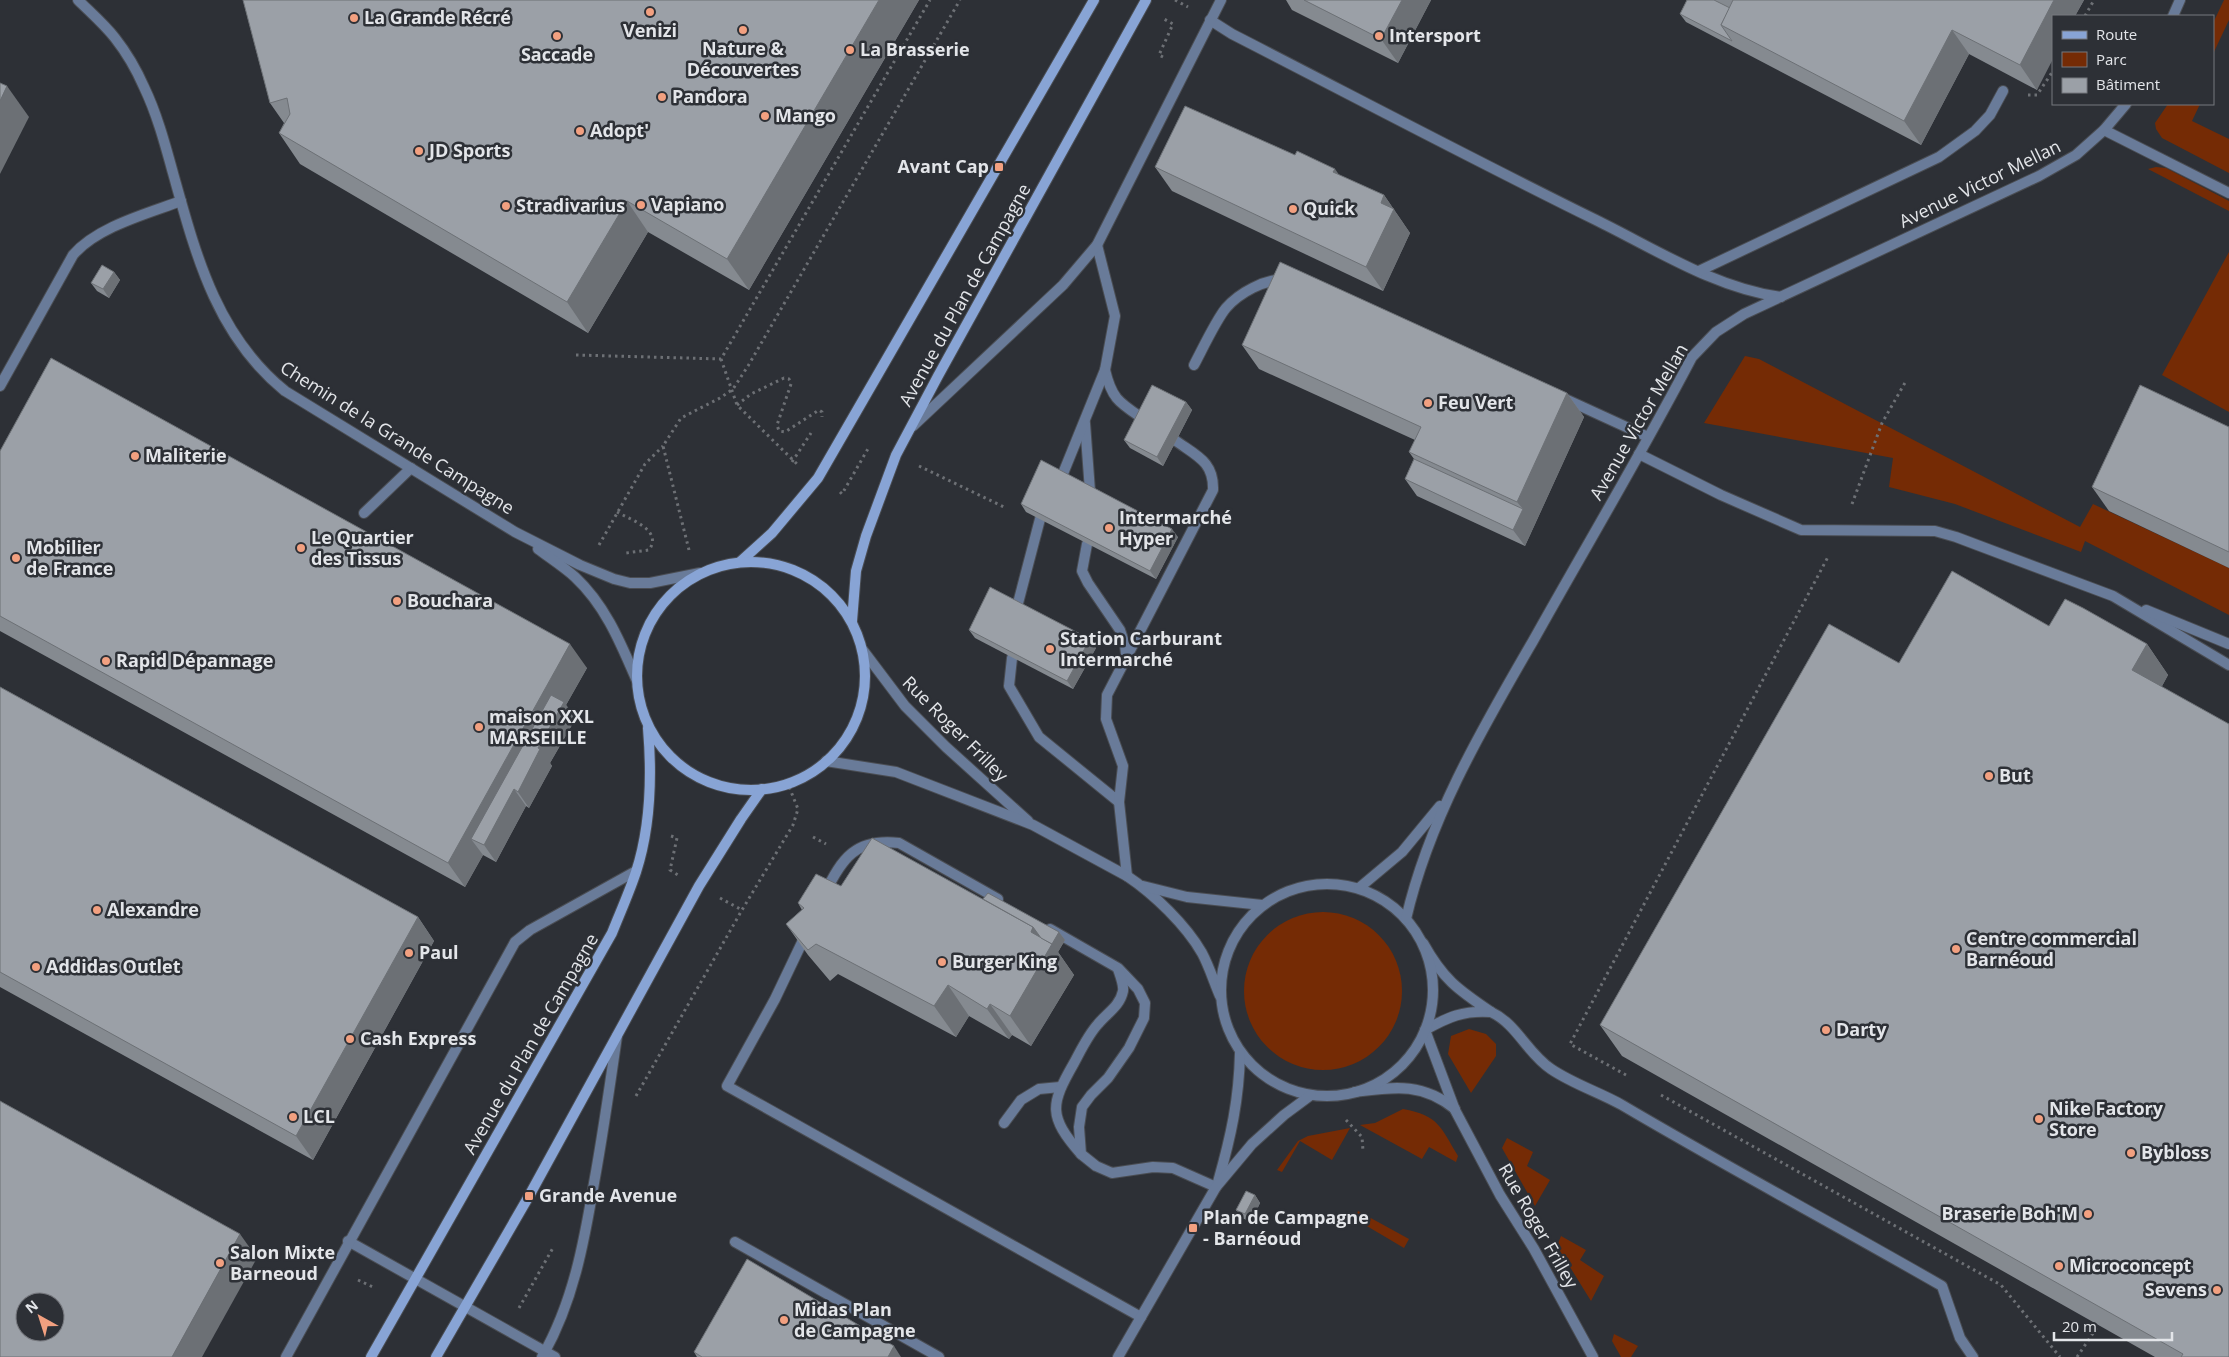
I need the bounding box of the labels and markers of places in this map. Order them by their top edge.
place label: La Grande Récré [364,5,511,29]
marker: Venizi [644,6,656,18]
marker: La Grande Récré [348,12,360,24]
place label: Venizi [623,18,677,42]
place label: Intersport [1389,23,1481,47]
marker: Nature & Découvertes [737,24,749,36]
marker: Saccade [551,30,563,42]
marker: Intersport [1373,30,1385,42]
place label: Nature & Découvertes [687,36,799,81]
place label: La Brasserie [860,37,970,61]
place label: Saccade [521,42,593,66]
marker: La Brasserie [844,44,856,56]
place label: Pandora [672,84,748,108]
marker: Pandora [656,91,668,103]
place label: Mango [775,103,836,127]
marker: Mango [759,110,771,122]
place label: Adopt' [590,118,649,142]
marker: Adopt' [574,125,586,137]
place label: JD Sports [427,138,510,162]
marker: JD Sports [413,145,425,157]
place label: Avant Cap [897,154,989,178]
marker: Avant Cap [993,161,1005,173]
place label: Vapiano [651,192,724,216]
place label: Stradivarius [516,193,625,217]
place label: Quick [1303,196,1356,220]
marker: Vapiano [635,199,647,211]
marker: Stradivarius [500,200,512,212]
marker: Quick [1287,203,1299,215]
place label: Feu Vert [1438,390,1514,414]
marker: Feu Vert [1422,397,1434,409]
place label: Maliterie [145,443,227,467]
marker: Maliterie [129,450,141,462]
place label: Intermarché Hyper [1119,505,1232,550]
marker: Intermarché Hyper [1103,522,1115,534]
place label: Le Quartier des Tissus [311,525,414,570]
place label: Mobilier de France [26,535,113,580]
marker: Le Quartier des Tissus [295,542,307,554]
marker: Mobilier de France [10,552,22,564]
place label: Bouchara [407,588,493,612]
marker: Bouchara [391,595,403,607]
place label: Station Carburant Intermarché [1060,626,1222,671]
marker: Station Carburant Intermarché [1044,643,1056,655]
place label: Rapid Dépannage [116,648,273,672]
marker: Rapid Dépannage [100,655,112,667]
place label: maison XXL MARSEILLE [489,704,594,749]
marker: maison XXL MARSEILLE [473,721,485,733]
place label: But [1999,763,2031,787]
marker: But [1983,770,1995,782]
place label: Alexandre [107,897,199,921]
marker: Alexandre [91,904,103,916]
place label: Centre commercial Barnéoud [1966,926,2137,971]
place label: Paul [419,940,459,964]
marker: Centre commercial Barnéoud [1950,943,1962,955]
marker: Paul [403,947,415,959]
place label: Burger King [952,949,1057,973]
place label: Addidas Outlet [46,954,181,978]
marker: Burger King [936,956,948,968]
marker: Addidas Outlet [30,961,42,973]
place label: Darty [1836,1017,1887,1041]
marker: Darty [1820,1024,1832,1036]
place label: Cash Express [360,1026,476,1050]
marker: Cash Express [344,1033,356,1045]
place label: Nike Factory Store [2049,1096,2164,1141]
place label: LCL [303,1104,335,1128]
marker: LCL [287,1111,299,1123]
marker: Nike Factory Store [2033,1113,2045,1125]
place label: Bybloss [2141,1140,2209,1164]
marker: Bybloss [2125,1147,2137,1159]
place label: Grande Avenue [539,1183,677,1207]
marker: Grande Avenue [523,1190,535,1202]
place label: Braserie Boh'M [1941,1201,2078,1225]
place label: Plan de Campagne - Barnéoud [1203,1205,1369,1250]
marker: Braserie Boh'M [2082,1208,2094,1220]
marker: Plan de Campagne - Barnéoud [1187,1222,1199,1234]
place label: Salon Mixte Barneoud [230,1240,335,1285]
place label: Microconcept [2069,1253,2192,1277]
marker: Salon Mixte Barneoud [214,1257,226,1269]
marker: Microconcept [2053,1260,2065,1272]
place label: Sevens [2145,1277,2207,1301]
marker: Sevens [2211,1284,2223,1296]
place label: Midas Plan de Campagne [794,1297,916,1342]
marker: Midas Plan de Campagne [778,1314,790,1326]

